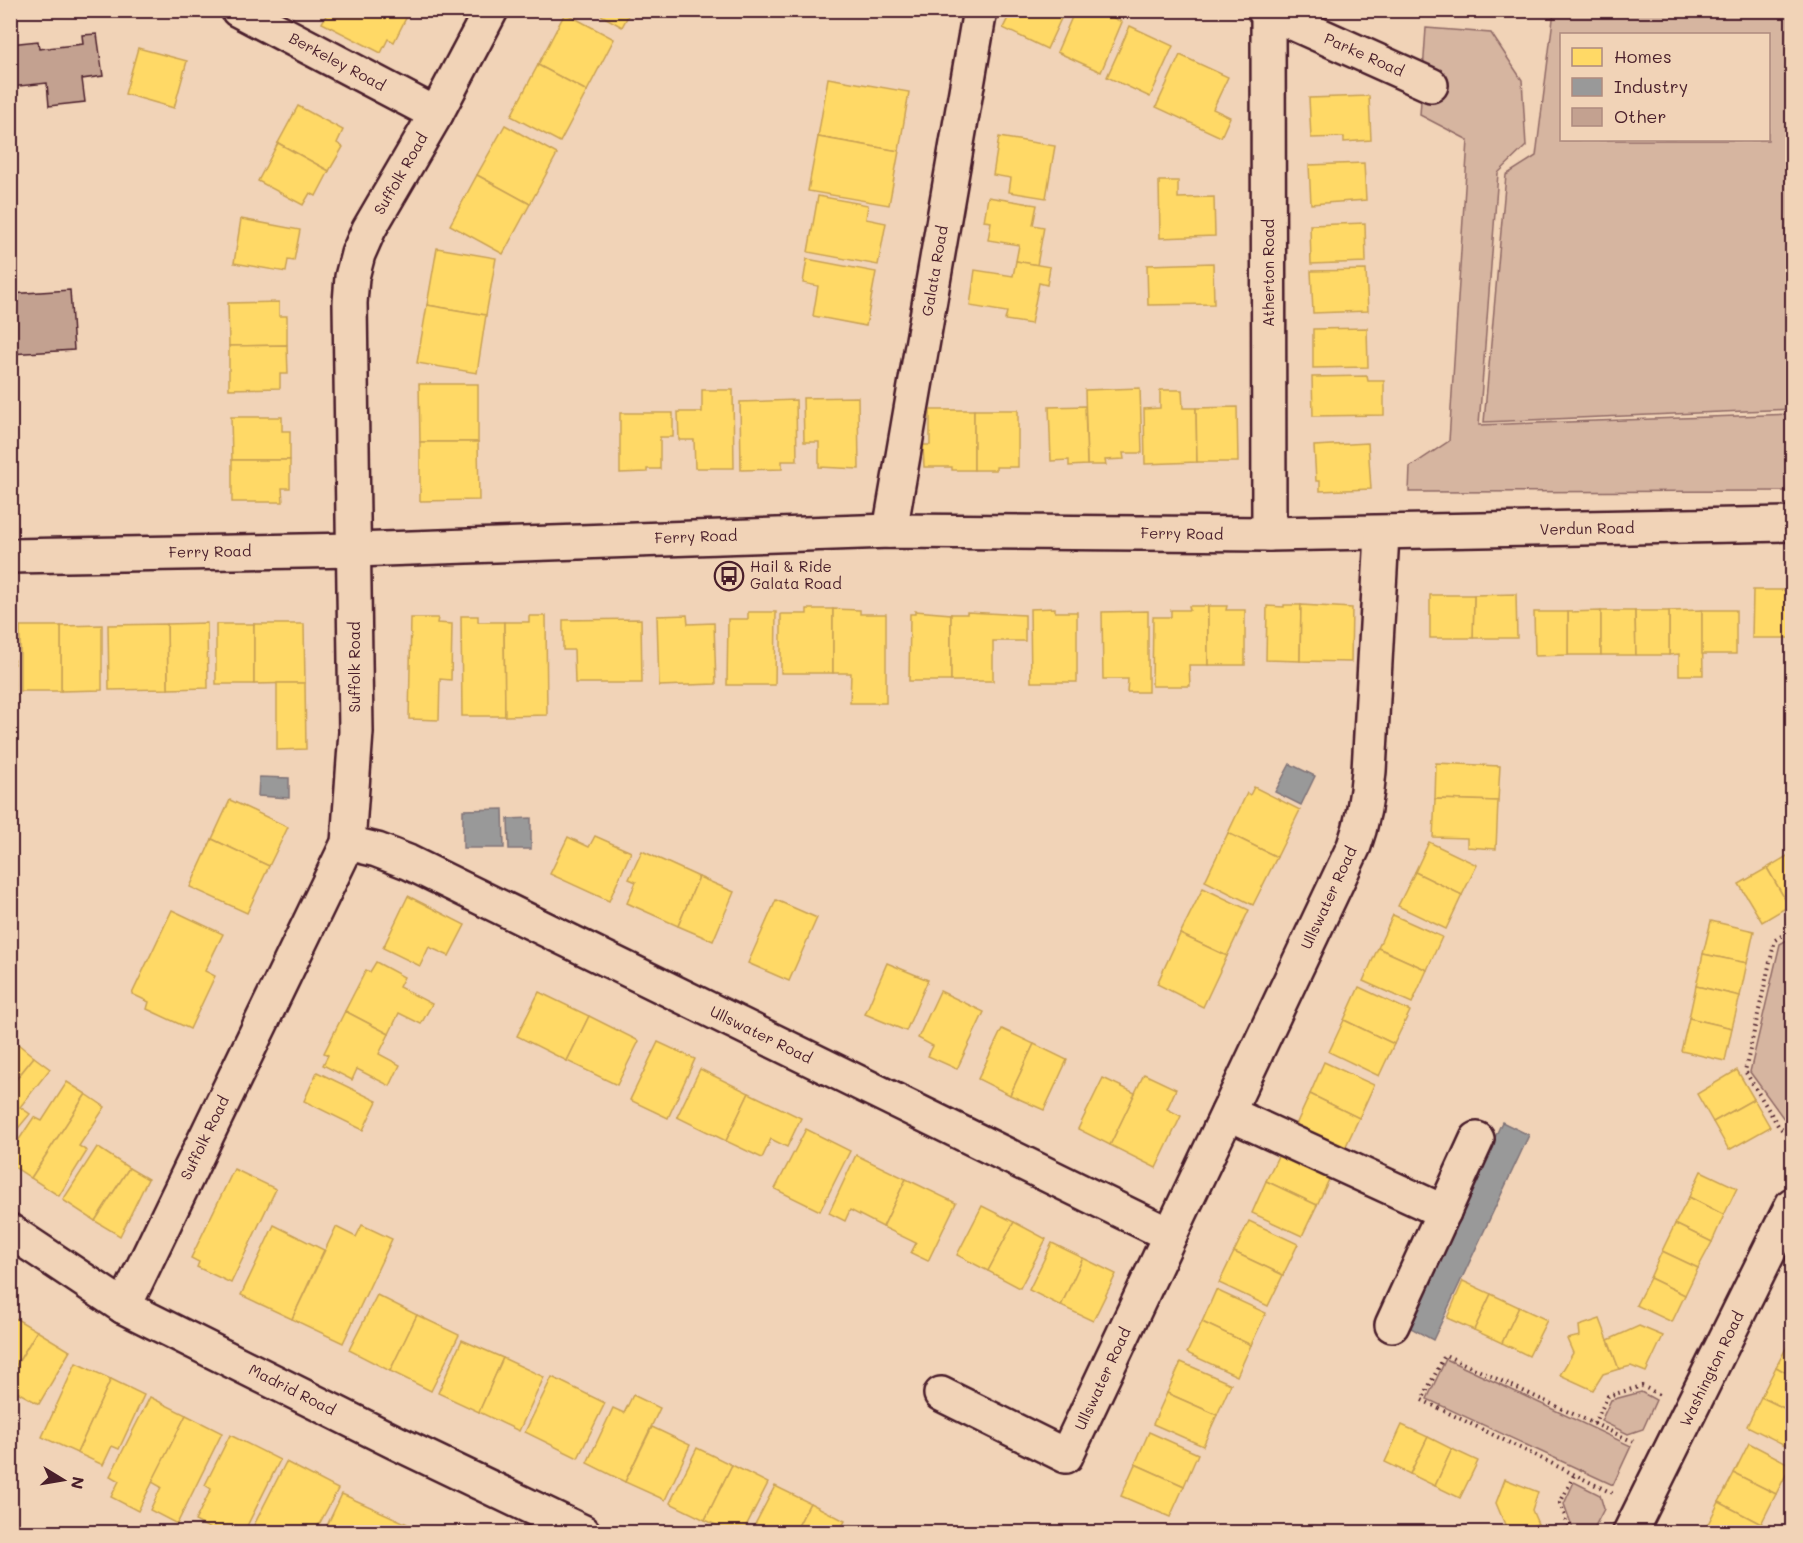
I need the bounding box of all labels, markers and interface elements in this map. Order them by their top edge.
street label: Berkeley Road [286,27,389,95]
street label: Parke Road [1321,28,1408,81]
legend [1560,33,1770,141]
text: Homes [1614,44,1672,68]
text: Industry [1614,74,1688,98]
text: Other [1614,104,1667,128]
street label: Suffolk Road [369,129,432,218]
street label: Atherton Road [1258,219,1278,327]
street label: Galata Road [916,224,952,318]
street label: Verdun Road [1539,517,1634,539]
street label: Ferry Road [1140,522,1224,544]
street label: Ferry Road [654,525,738,547]
street label: Ferry Road [168,540,252,562]
place label: Hail & Ride Galata Road [750,556,842,593]
bus stop icon: Hail & Ride Galata Road [713,560,745,592]
street label: Suffolk Road [344,621,364,713]
street label: Ullswater Road [1295,843,1361,952]
street label: Ullswater Road [707,1001,816,1068]
street label: Suffolk Road [175,1092,233,1183]
street label: Washington Road [1675,1308,1748,1429]
street label: Ullswater Road [1069,1324,1135,1433]
street label: Madrid Road [246,1359,339,1419]
north arrow [33,1450,93,1510]
text: N [67,1475,90,1491]

